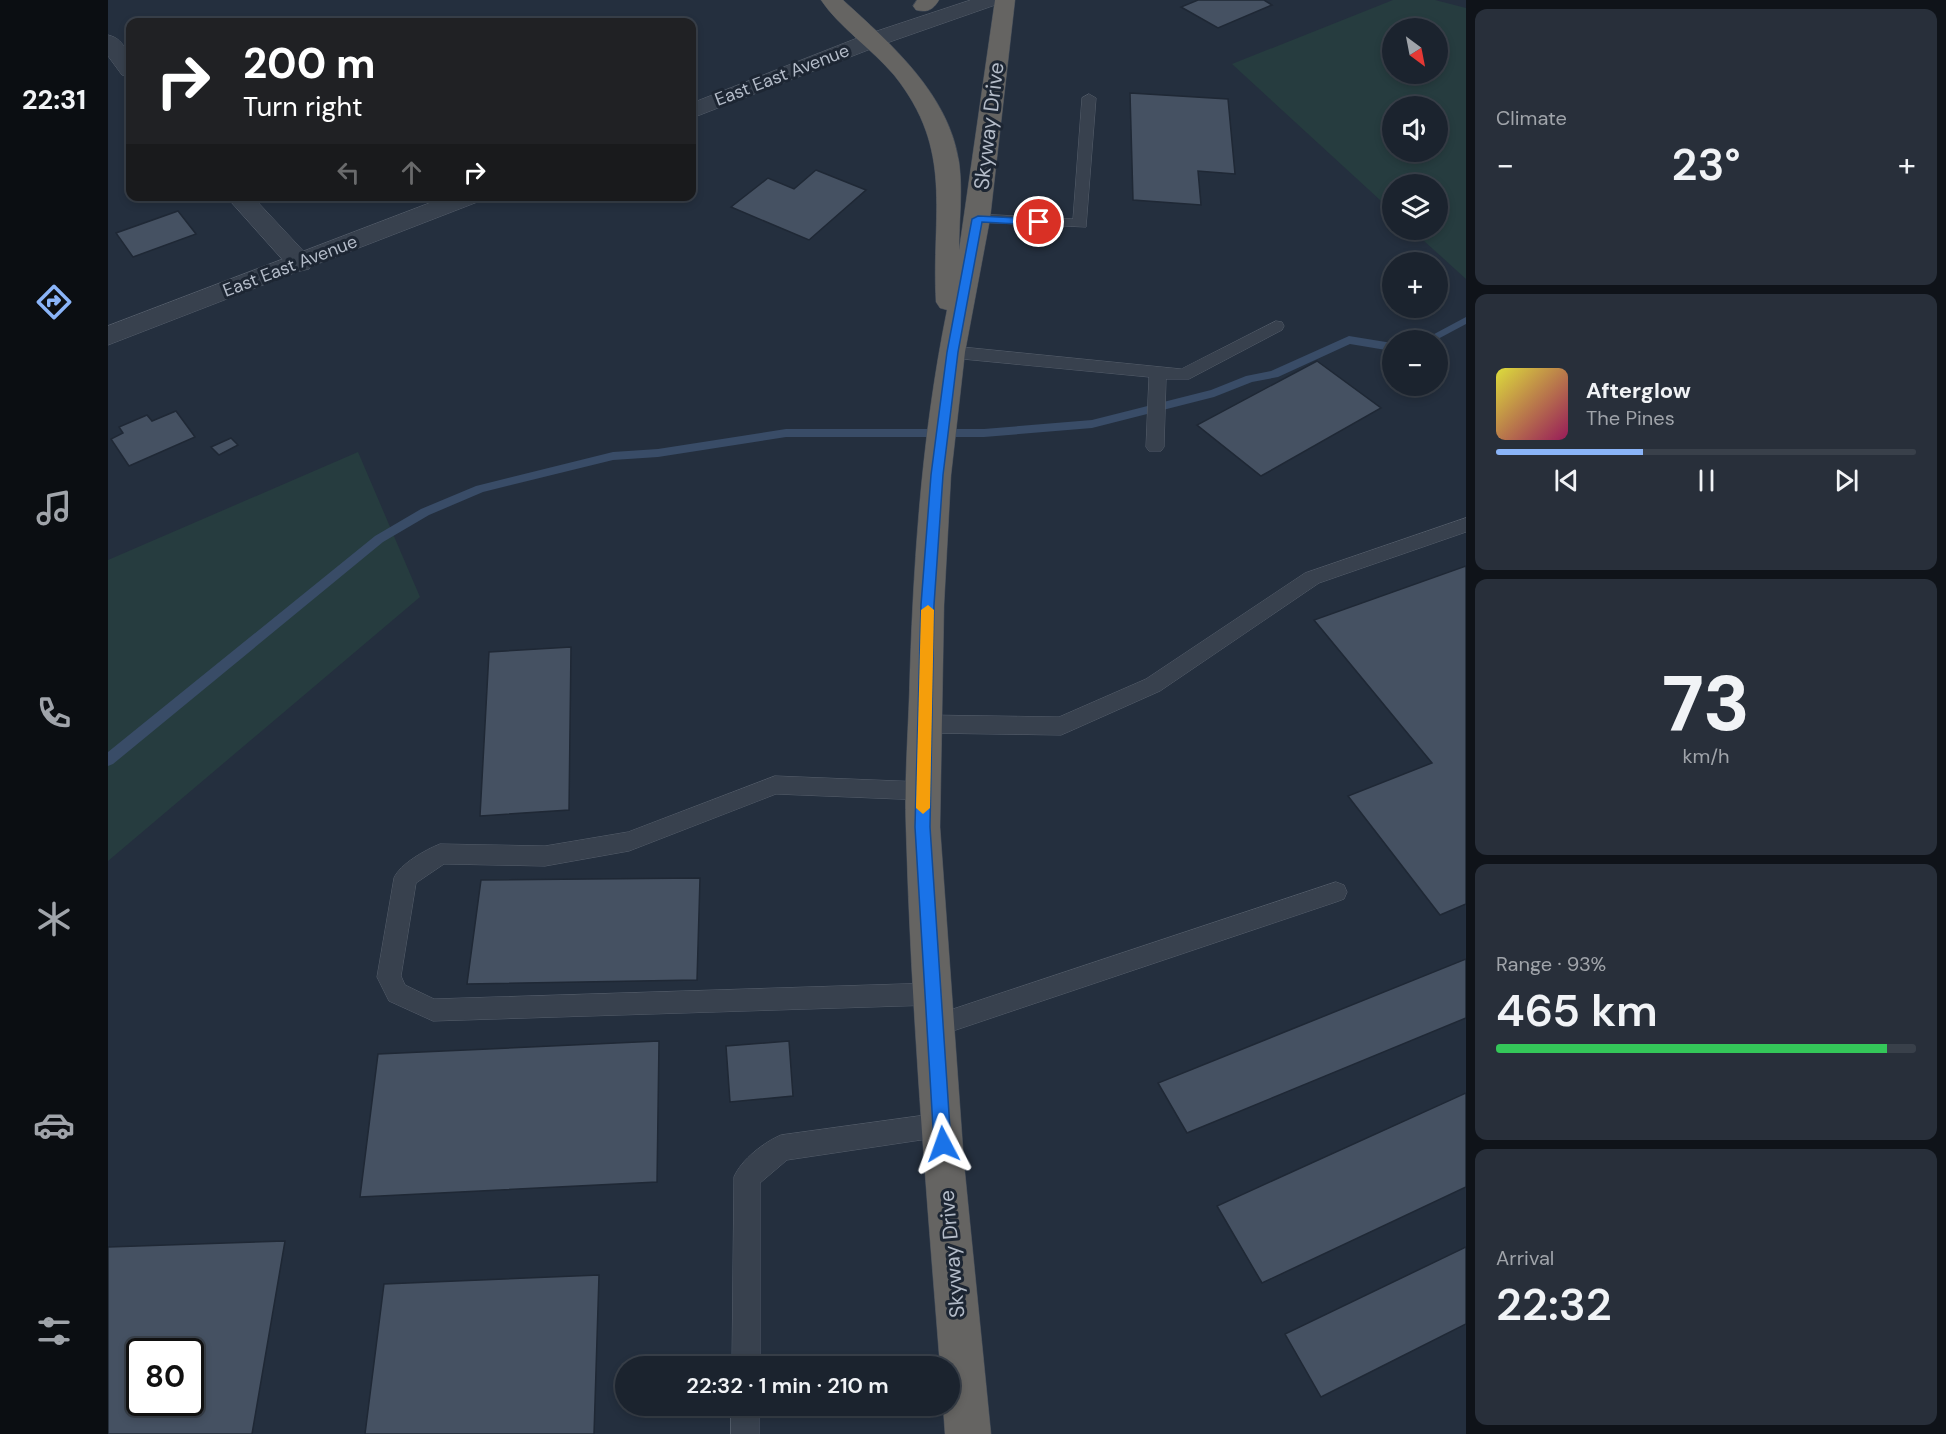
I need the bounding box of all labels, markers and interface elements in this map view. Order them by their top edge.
north arrow [1382,18,1448,84]
map controls [1382,18,1448,396]
text: 200 m [243,36,376,91]
street label: East East Avenue [711,38,853,112]
icon: right [144,42,222,120]
street label: Skyway Drive [967,61,1011,191]
text: 22:31 [22,82,86,117]
text: Turn right [243,89,363,124]
button: sound [1382,96,1448,162]
text: Climate [1496,105,1567,131]
text: 23° [1672,135,1741,194]
text: − [1496,143,1514,186]
text: + [1898,143,1916,186]
icon: left [332,156,365,189]
icon: ahead [395,156,428,189]
icon: right [458,156,491,189]
button: layers [1382,174,1448,240]
pin [1013,196,1064,247]
icon: arrive [1022,205,1055,238]
street label: East East Avenue [219,229,361,303]
button: + [1382,252,1448,318]
icon: directions [33,281,75,323]
button: − [1382,330,1448,396]
text: Afterglow [1586,376,1691,405]
text: The Pines [1586,405,1675,431]
icon: previous [1550,464,1583,497]
icon: pause [1690,464,1723,497]
icon: next [1830,464,1863,497]
icon: music [33,487,75,529]
text: 73 [1662,653,1750,754]
icon: phone [33,692,75,734]
text: km/h [1682,743,1730,769]
icon: climate [33,898,75,940]
text: Range · 93% [1496,951,1606,977]
text: 465 km [1496,981,1658,1040]
icon: car [33,1104,75,1146]
position arrow [911,1112,975,1176]
street label: Skyway Drive [932,1189,972,1319]
text: Arrival [1496,1245,1554,1271]
text: 22:32 [1496,1275,1612,1334]
icon: filters [33,1310,75,1352]
speed limit sign: 80 [126,1338,204,1416]
text: 22:32 · 1 min · 210 m [686,1371,889,1400]

